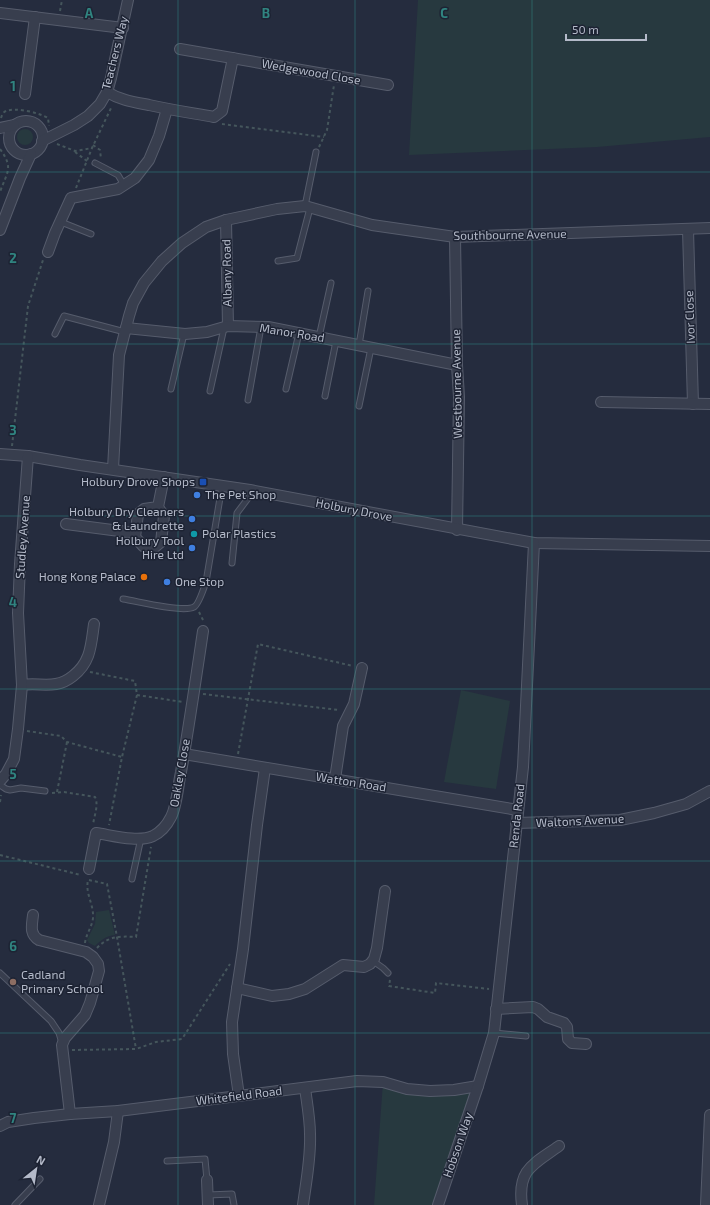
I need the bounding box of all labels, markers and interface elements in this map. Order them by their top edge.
text: A [85,5,94,21]
text: B [262,5,270,21]
text: C [440,5,448,21]
street label: Teachers Way [98,14,130,91]
scale bar [566,16,646,42]
text: 50 m [572,22,599,36]
street label: Wedgewood Close [261,55,362,87]
text: 1 [10,78,16,94]
street label: Southbourne Avenue [453,226,567,242]
street label: Albany Road [218,239,234,307]
text: 2 [9,250,17,266]
street label: Ivor Close [681,290,697,344]
street label: Manor Road [259,320,326,344]
street label: Westbourne Avenue [448,329,464,439]
text: 3 [9,422,17,438]
place label: Holbury Drove Shops [81,474,195,488]
marker: Holbury Drove Shops [198,477,208,487]
place label: The Pet Shop [205,487,276,501]
marker: The Pet Shop [192,490,202,500]
street label: Studley Avenue [12,495,32,579]
street label: Holbury Drove [315,495,394,523]
place label: Holbury Dry Cleaners & Laundrette [69,504,184,532]
marker: Holbury Dry Cleaners & Laundrette [187,514,197,524]
place label: Polar Plastics [202,526,276,540]
marker: Polar Plastics [189,529,199,539]
place label: Holbury Tool Hire Ltd [116,533,184,561]
marker: Holbury Tool Hire Ltd [187,543,197,553]
place label: Hong Kong Palace [39,569,136,583]
marker: Hong Kong Palace [139,572,149,582]
place label: One Stop [175,574,224,588]
marker: One Stop [162,577,172,587]
text: 4 [9,594,17,610]
street label: Oakley Close [166,738,192,808]
text: 5 [9,766,17,782]
street label: Watton Road [315,769,387,793]
street label: Renda Road [506,783,526,849]
street label: Waltons Avenue [535,811,624,829]
text: 6 [9,938,17,954]
place label: Cadland Primary School [21,967,104,995]
marker: Cadland Primary School [8,977,18,987]
street label: Whitefield Road [195,1083,283,1107]
text: 7 [10,1110,17,1126]
street label: Hobson Way [439,1110,475,1179]
north arrow [16,1149,56,1189]
text: N [35,1152,48,1168]

